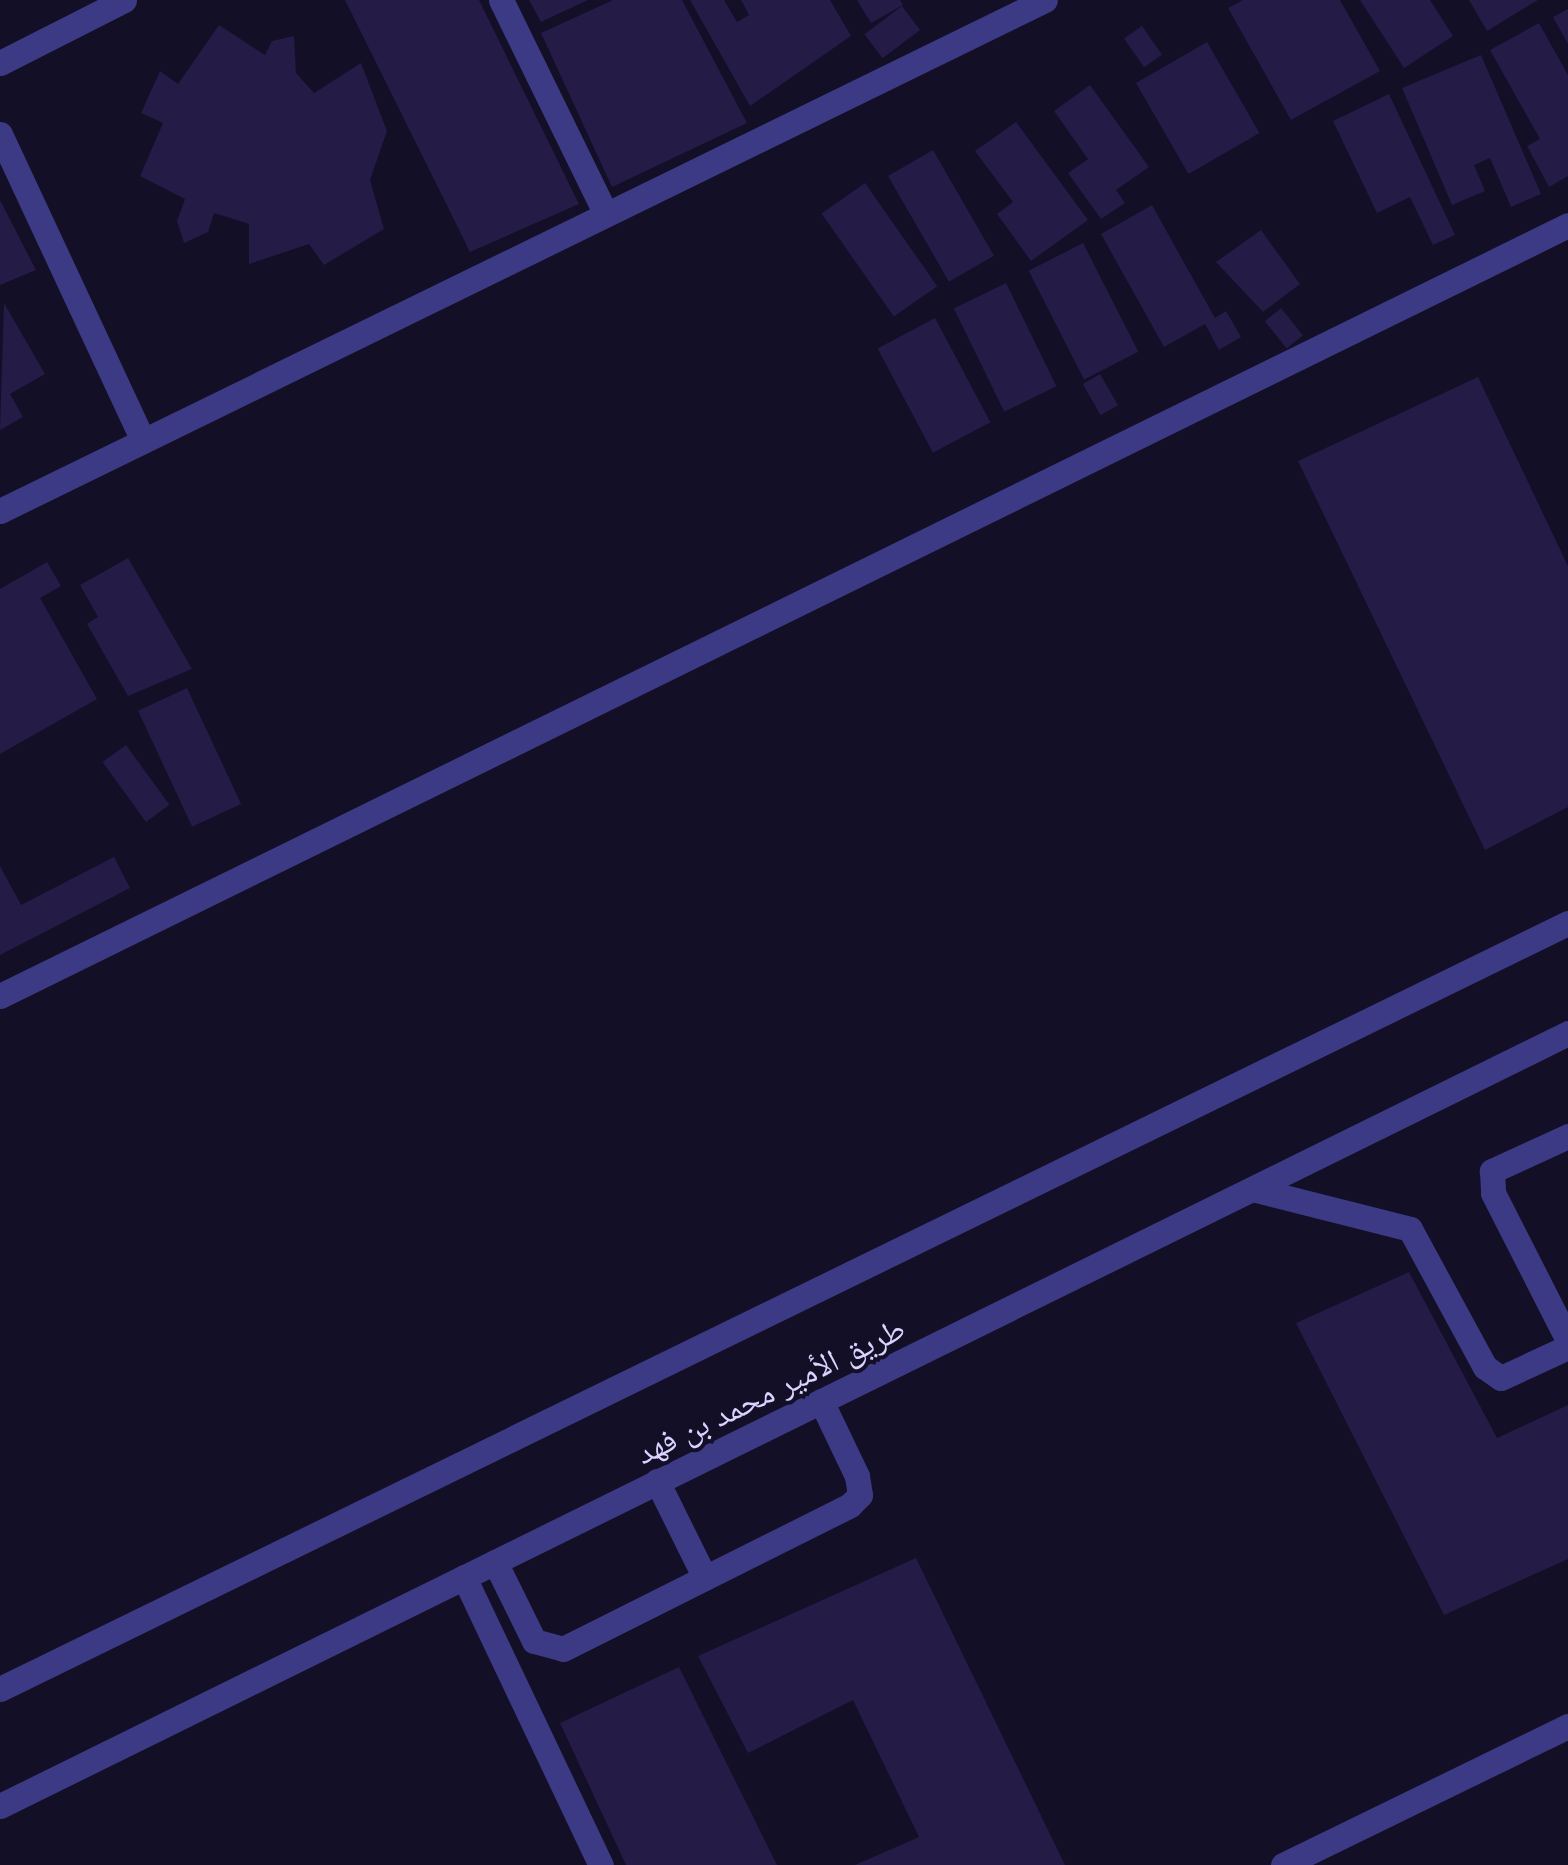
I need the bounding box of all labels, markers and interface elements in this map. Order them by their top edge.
street label: طريق الأمير محمد بن فهد [629,1308,911,1472]

